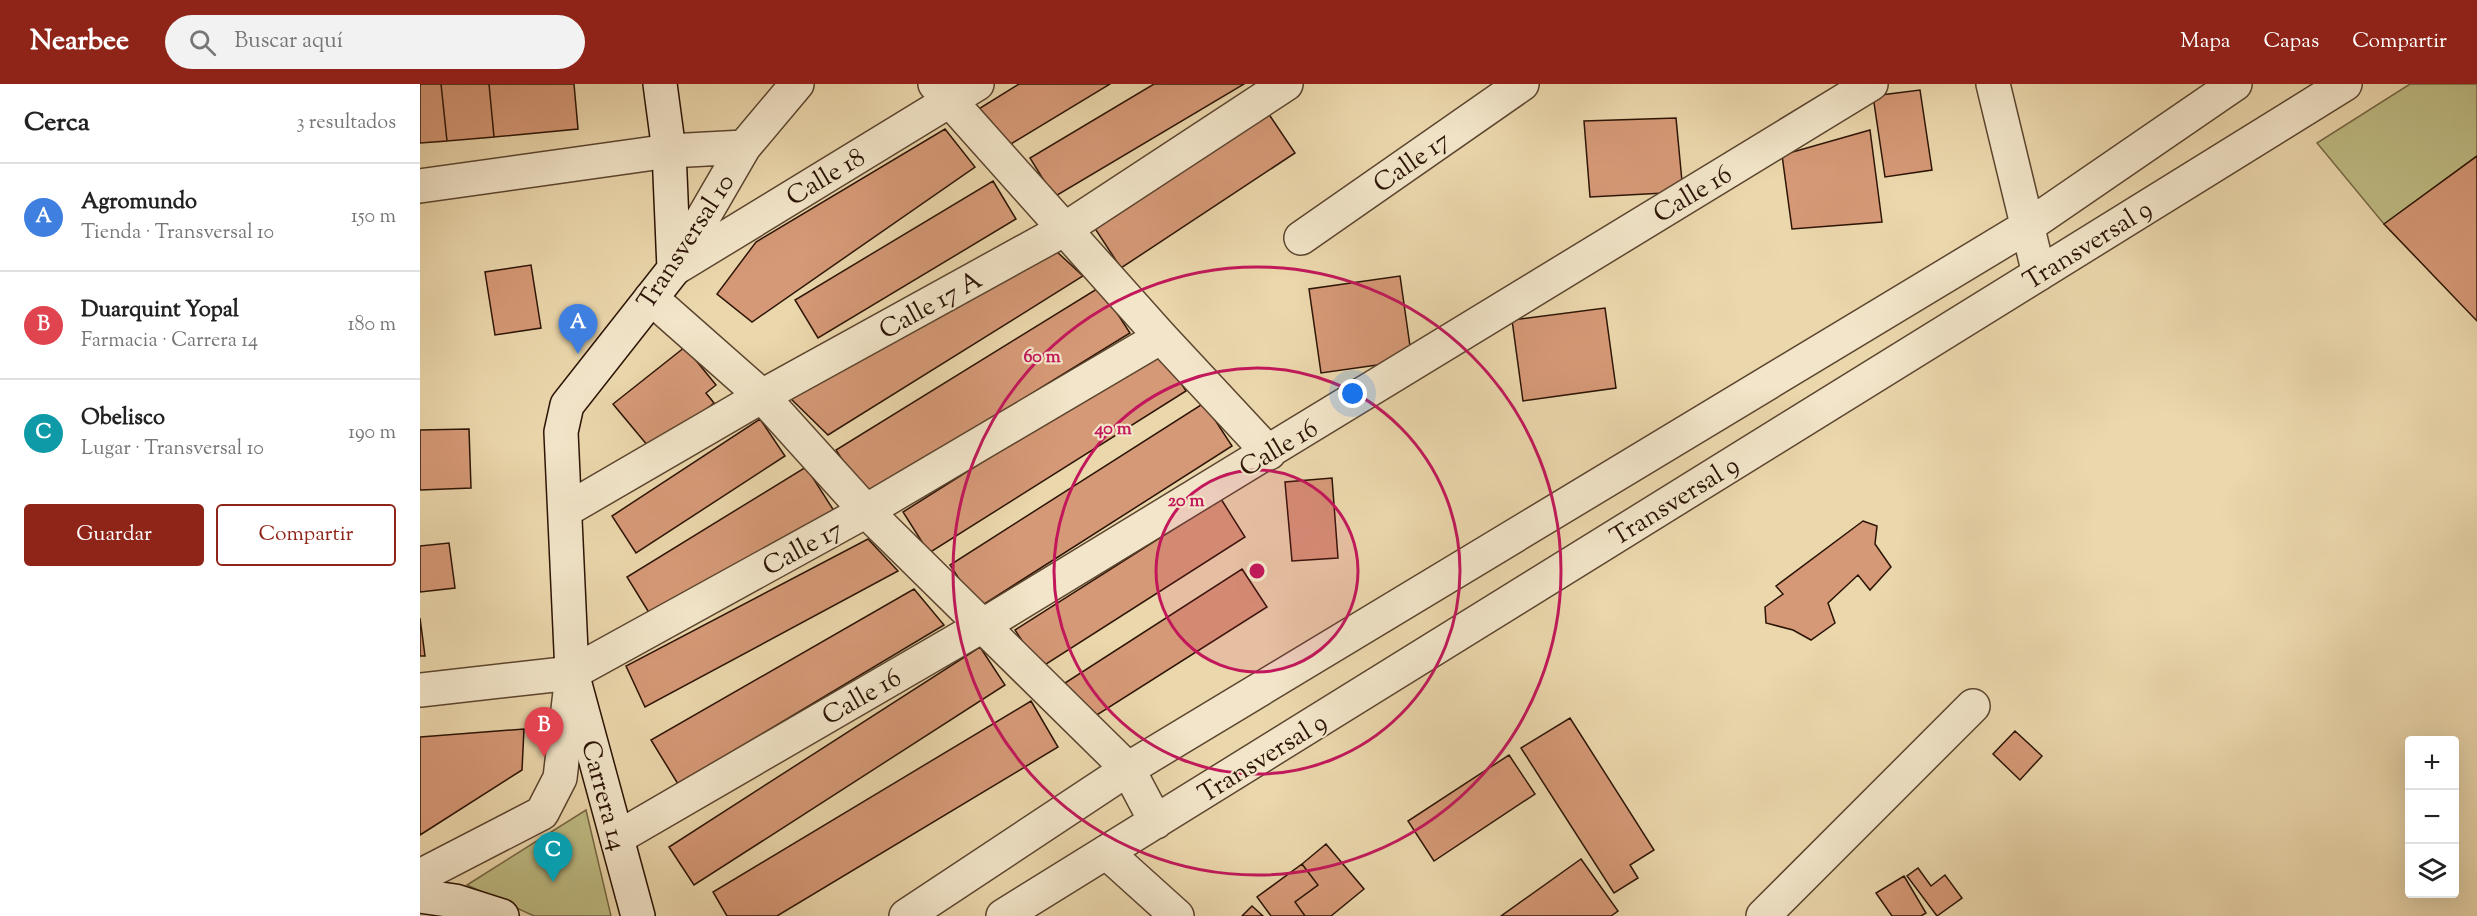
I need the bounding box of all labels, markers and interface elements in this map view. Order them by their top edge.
search box [165,15,585,69]
text: Nearbee [30,22,129,62]
icon: search [186,26,219,59]
text: Buscar aquí [234,26,343,58]
text: Mapa [2180,27,2230,57]
text: Capas [2263,27,2319,57]
text: Compartir [2352,27,2447,57]
text: Cerca [24,105,90,142]
text: 3 resultados [296,109,396,138]
street label: Calle 17 [1366,123,1458,203]
street label: Calle 18 [780,140,873,216]
street label: Calle 16 [1647,157,1740,233]
street label: Transversal 10 [629,167,745,318]
text: Agromundo [81,187,197,219]
street label: Transversal 9 [2017,192,2160,300]
text: A [35,203,52,232]
text: 150 m [351,203,396,232]
text: Tienda · Transversal 10 [81,219,274,248]
street label: Calle 17 A [873,263,990,350]
text: Duarquint Yopal [81,295,239,327]
pin: A [558,304,598,354]
text: B [37,311,50,340]
text: 180 m [348,311,396,340]
text: Farmacia · Carrera 14 [81,327,258,356]
text: 60 m [1023,345,1061,371]
your location [1338,379,1367,408]
text: Obelisco [81,403,165,435]
street label: Calle 16 [1233,411,1326,487]
text: 40 m [1093,417,1132,443]
text: C [35,419,52,448]
text: 190 m [348,419,396,448]
text: Lugar · Transversal 10 [81,435,264,464]
street label: Transversal 9 [1604,448,1747,556]
text: 20 m [1168,489,1204,515]
button: Guardar [24,504,204,566]
button: Compartir [216,504,396,566]
street label: Calle 17 [756,512,850,586]
centre of rings [1247,561,1267,581]
street label: Calle 16 [816,661,909,736]
street label: Transversal 9 [1192,705,1335,813]
pin: B [524,708,564,757]
street label: Carrera 14 [570,736,635,855]
map controls [2405,736,2459,898]
button: + [2405,736,2459,790]
button: − [2405,790,2459,844]
pin: C [534,832,572,882]
button: layers [2405,844,2459,898]

